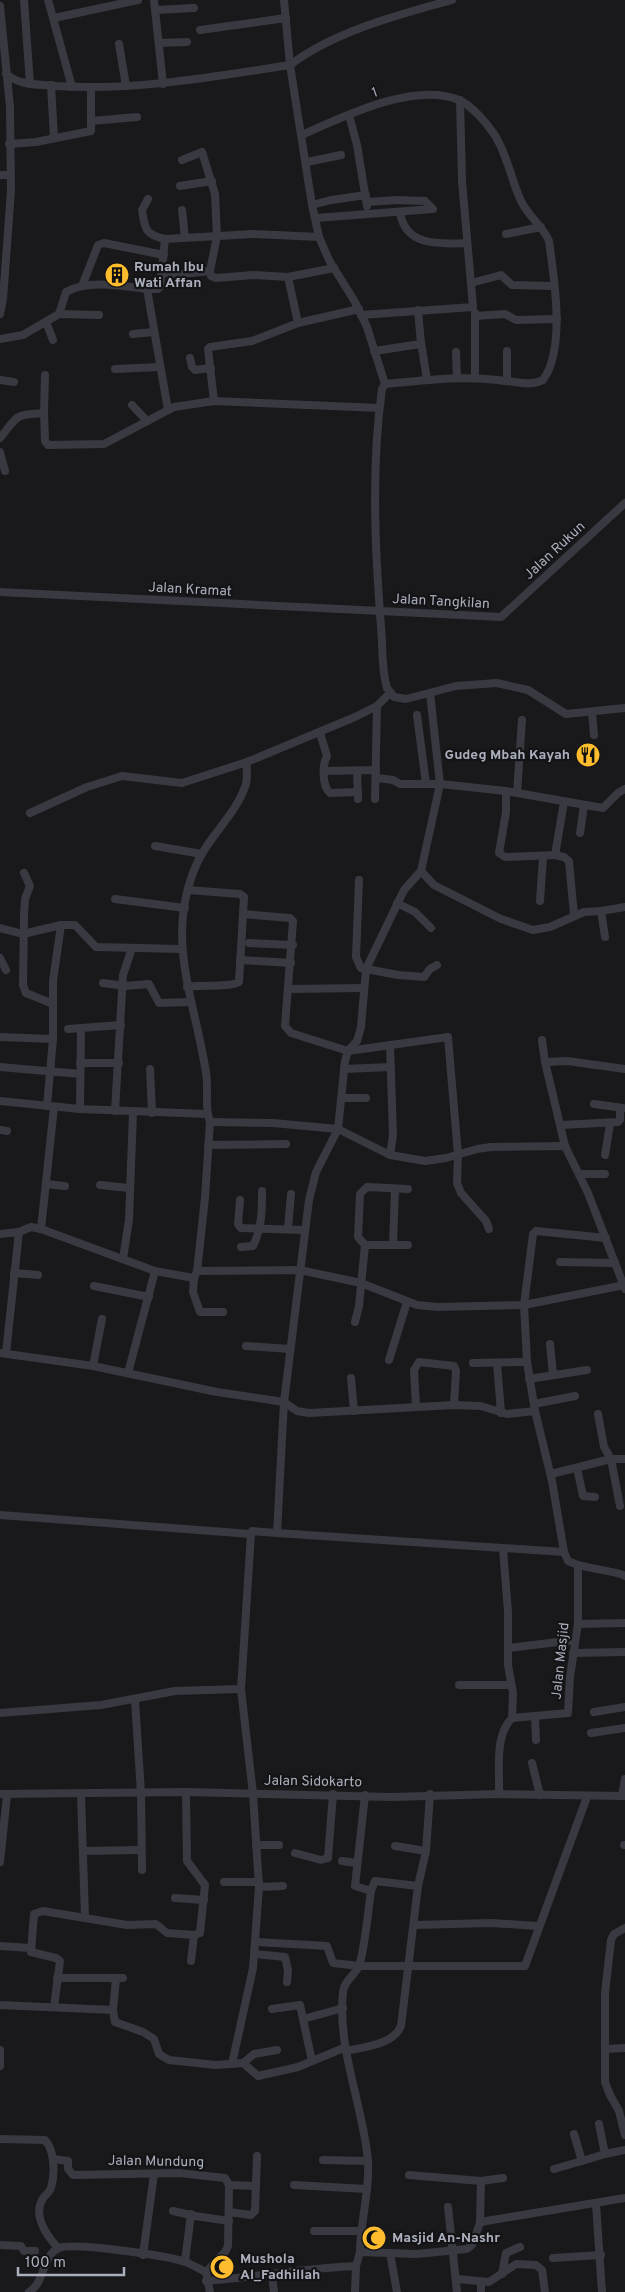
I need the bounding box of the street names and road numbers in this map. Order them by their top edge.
street label: 1 [370,84,380,102]
street label: Jalan Rukun [521,518,589,584]
street label: Jalan Kramat [148,579,232,601]
street label: Jalan Tangkilan [392,591,490,613]
street label: Jalan Masjid [549,1622,573,1700]
street label: Jalan Sidokarto [264,1773,362,1791]
street label: Jalan Mundung [108,2153,204,2171]

